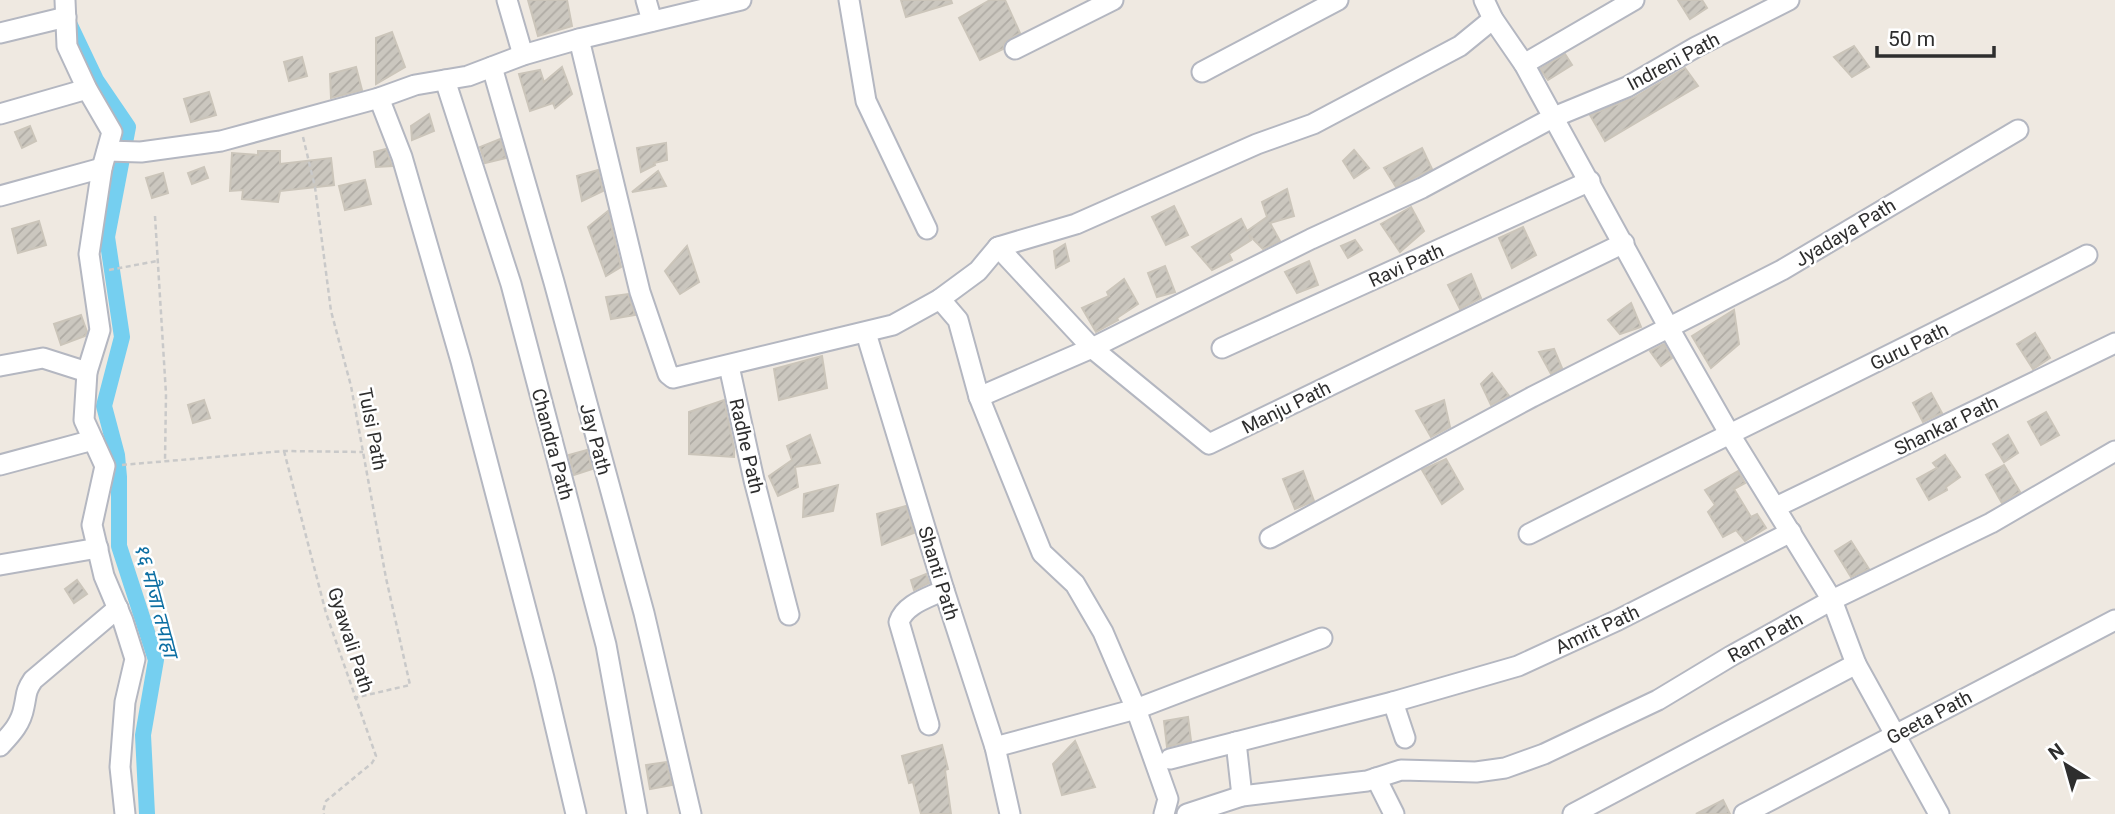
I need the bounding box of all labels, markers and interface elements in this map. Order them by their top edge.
scale bar [1877,14,1994,58]
street label: Indreni Path [1623,27,1723,95]
text: 50 m [1888,27,1935,51]
street label: Jyadaya Path [1791,193,1900,271]
street label: Ravi Path [1365,239,1447,292]
street label: Guru Path [1866,318,1952,375]
street label: Manju Path [1238,376,1334,439]
street label: Tulsi Path [353,386,392,472]
street label: Chandra Path [527,386,578,502]
street label: Shankar Path [1891,390,2002,460]
street label: Radhe Path [724,396,769,496]
street label: Jay Path [575,401,616,478]
street label: Shanti Path [913,523,964,623]
water label: १६ मौजा तपाहा [129,540,184,663]
street label: Gyawali Path [323,584,378,696]
street label: Amrit Path [1552,600,1643,659]
street label: Ram Path [1724,607,1807,667]
street label: Geeta Path [1883,685,1976,749]
north arrow [2031,730,2101,800]
text: N [2044,739,2068,765]

